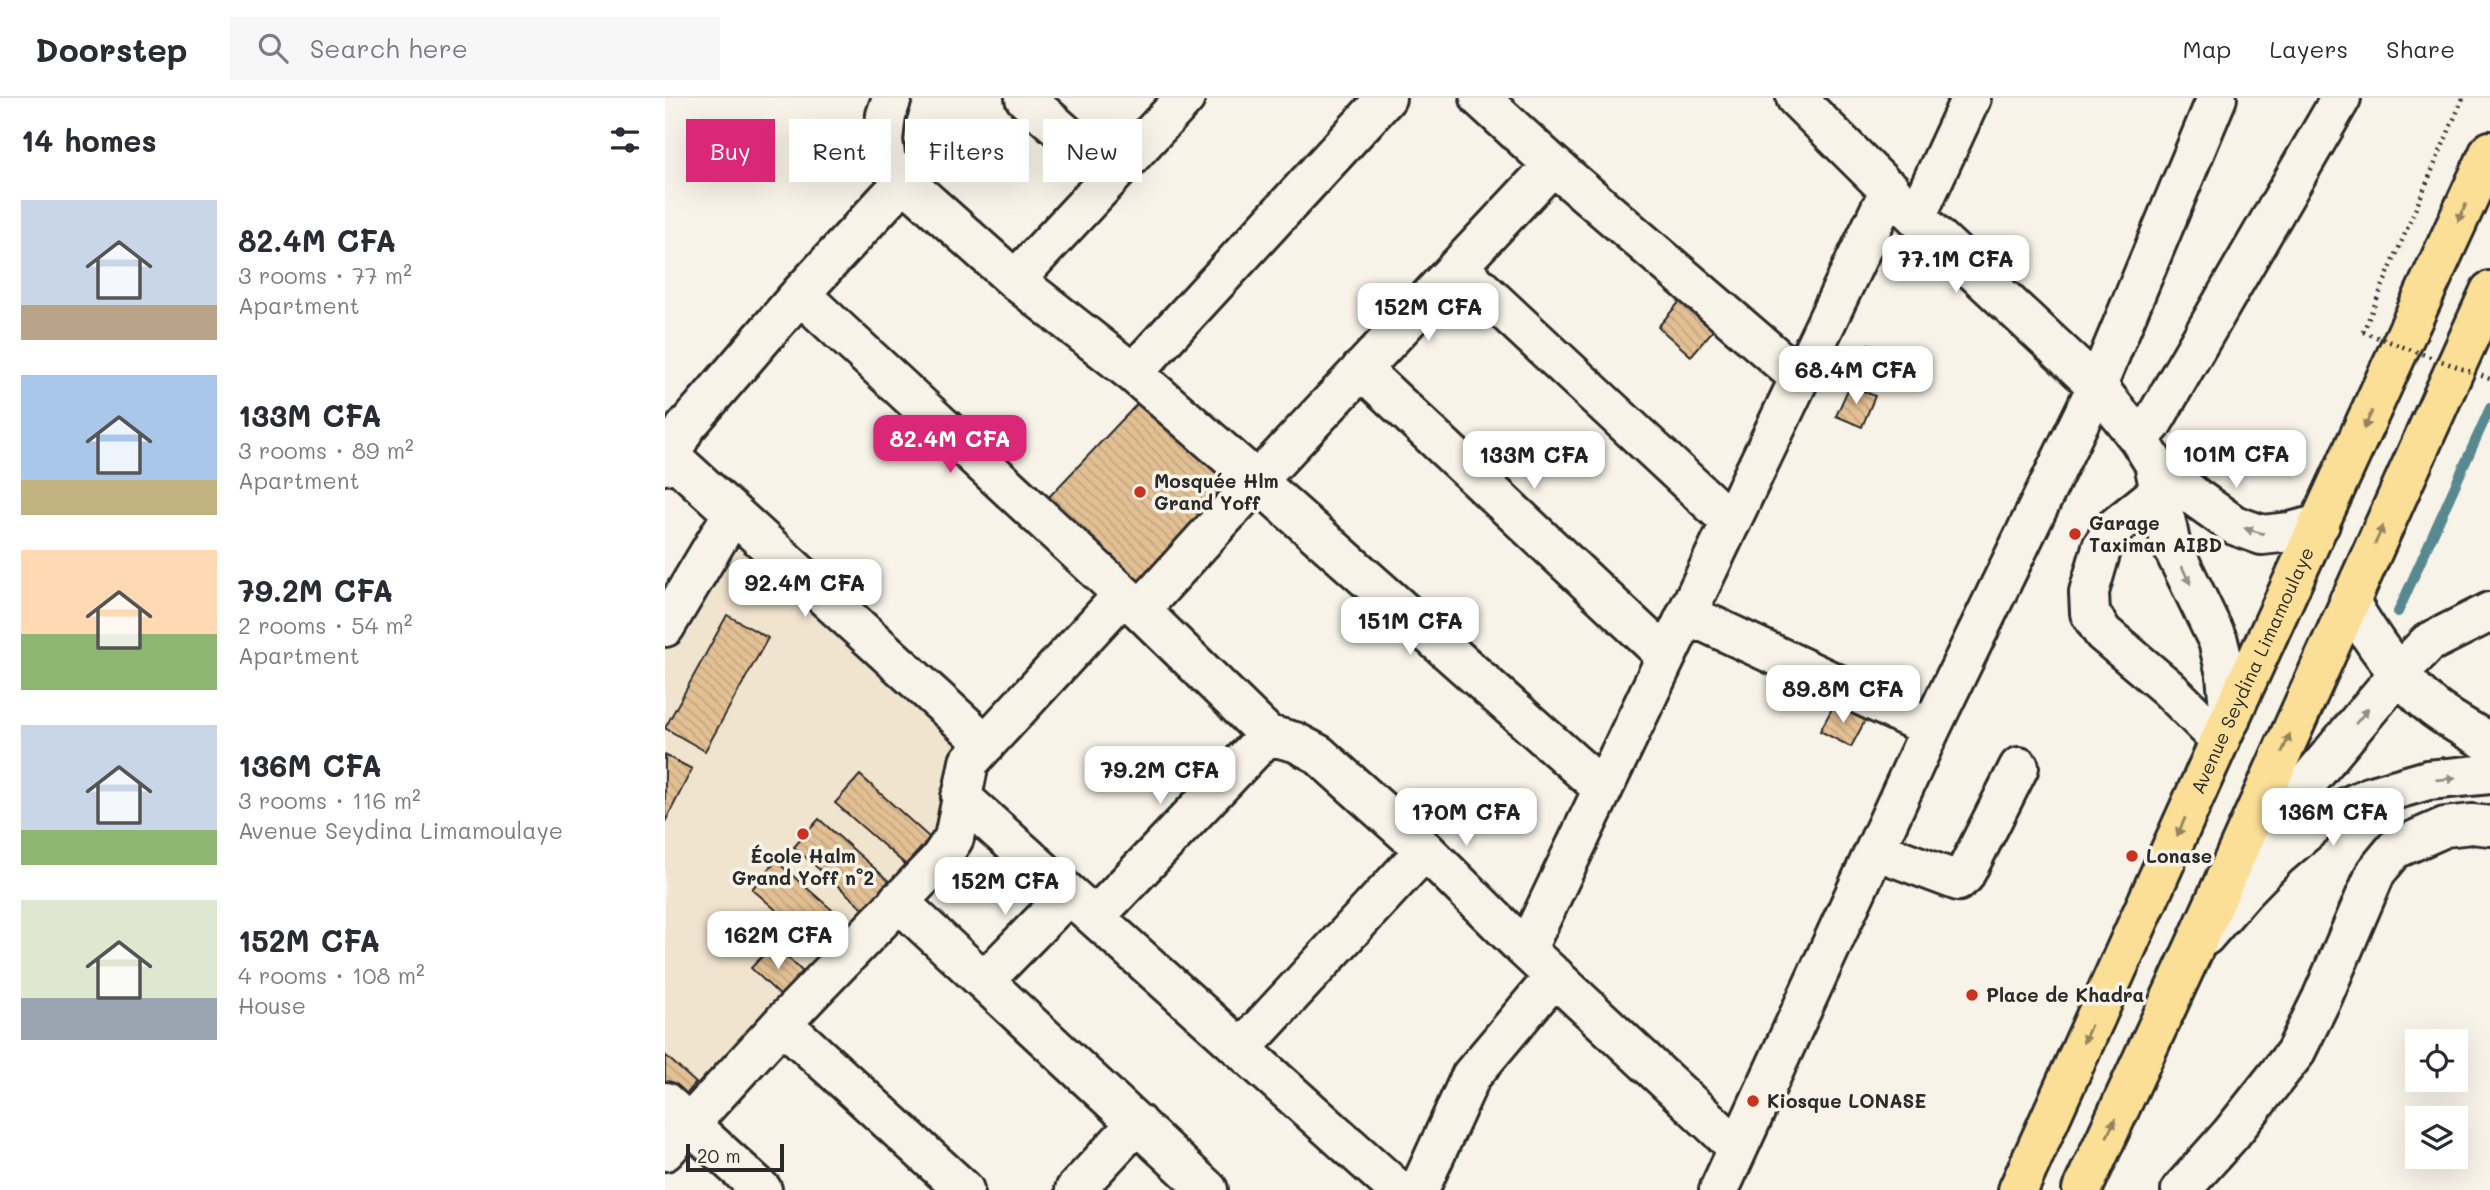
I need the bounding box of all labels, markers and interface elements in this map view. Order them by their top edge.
search box [230,17,720,80]
text: Doorstep [35,27,188,70]
icon: search [254,29,292,67]
text: Search here [310,31,468,65]
text: Map [2183,33,2231,64]
text: Layers [2269,33,2348,64]
text: Share [2386,33,2455,64]
chip: Buy [686,119,775,182]
chip: Rent [789,119,891,182]
chip: Filters [905,119,1029,182]
chip: New [1043,119,1142,182]
text: 14 homes [21,120,157,160]
icon: filters [606,121,644,159]
one-way arrow [2456,203,2468,223]
text: 82.4M CFA [238,220,396,260]
icon: home [77,228,161,312]
pin: 77.1M CFA [1876,236,2036,295]
text: 77.1M CFA [1898,243,2014,273]
text: 3 rooms · 77 m² [238,260,412,290]
pin: 152M CFA [1356,284,1500,343]
text: Apartment [238,290,360,320]
text: 152M CFA [1374,291,1482,321]
pin: 68.4M CFA [1776,346,1936,406]
text: 68.4M CFA [1795,354,1917,384]
text: 133M CFA [238,395,382,435]
icon: home [77,403,161,487]
one-way arrow [2362,410,2374,430]
pin: 82.4M CFA [870,416,1030,475]
text: 82.4M CFA [889,423,1011,453]
pin: 101M CFA [2164,430,2308,490]
pin: 133M CFA [1462,432,1606,491]
text: 3 rooms · 89 m² [238,435,414,465]
text: 101M CFA [2182,438,2290,468]
text: 133M CFA [1479,439,1589,469]
text: Apartment [238,465,360,495]
place label: Mosquée Hlm Grand Yoff [1154,468,1279,515]
marker: Mosquée Hlm Grand Yoff [1132,484,1148,500]
place label: Garage Taximan AIBD [2089,510,2222,557]
one-way arrow [2373,525,2385,545]
marker: Garage Taximan AIBD [2067,526,2083,542]
one-way arrow [2243,526,2264,536]
street label: Avenue Seydina Limamoulaye [2185,543,2319,797]
pin: 92.4M CFA [725,560,885,619]
one-way arrow [2180,565,2191,585]
text: 92.4M CFA [745,567,865,597]
text: 79.2M CFA [238,570,393,610]
icon: home [77,578,161,662]
pin: 151M CFA [1338,598,1482,657]
text: 151M CFA [1357,605,1463,635]
text: 2 rooms · 54 m² [238,610,413,640]
text: Apartment [238,640,360,670]
pin: 89.8M CFA [1763,666,1923,725]
text: 89.8M CFA [1782,673,1904,703]
one-way arrow [2354,707,2369,724]
one-way arrow [2281,732,2292,753]
text: 136M CFA [238,745,382,785]
pin: 79.2M CFA [1080,746,1240,806]
icon: home [77,753,161,837]
text: 79.2M CFA [1100,754,1220,784]
one-way arrow [2435,773,2457,784]
text: 3 rooms · 116 m² [238,785,421,815]
pin: 170M CFA [1394,788,1538,848]
pin: 136M CFA [2261,788,2405,848]
text: 170M CFA [1411,796,1521,826]
text: 136M CFA [2278,796,2388,826]
text: Avenue Seydina Limamoulaye [238,815,563,845]
one-way arrow [2175,817,2187,837]
marker: École Halm Grand Yoff n°2 [795,826,811,842]
place label: École Halm Grand Yoff n°2 [732,843,874,890]
place label: Lonase [2146,843,2212,868]
marker: Lonase [2124,848,2140,864]
pin: 152M CFA [933,858,1077,917]
text: 152M CFA [951,865,1059,895]
pin: 162M CFA [706,912,850,971]
text: 162M CFA [723,919,833,949]
text: 152M CFA [238,920,380,960]
icon: home [77,928,161,1012]
text: 4 rooms · 108 m² [238,960,425,990]
place label: Place de Khadra [1986,982,2144,1007]
marker: Place de Khadra [1964,987,1980,1003]
text: House [238,990,306,1020]
one-way arrow [2081,1024,2092,1045]
map controls [2405,1029,2468,1169]
button: locate [2405,1029,2468,1092]
place label: Kiosque LONASE [1767,1088,1927,1113]
marker: Kiosque LONASE [1745,1093,1761,1109]
button: layers [2405,1106,2468,1169]
one-way arrow [2105,1118,2117,1138]
scale bar [686,1141,784,1173]
text: 20 m [697,1143,741,1168]

